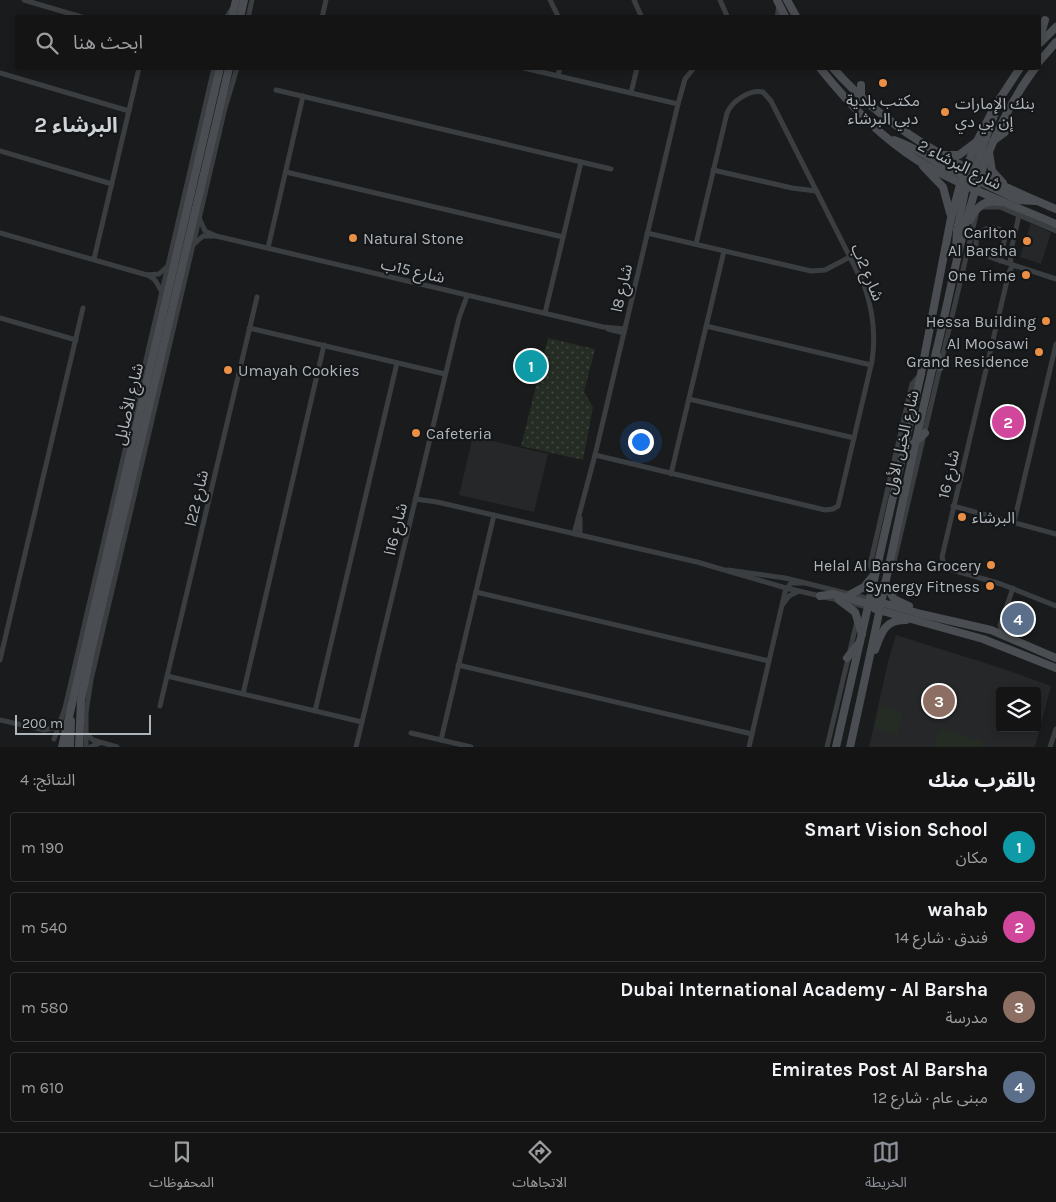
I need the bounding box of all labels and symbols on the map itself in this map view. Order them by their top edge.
marker: مكتب بلدية دبي البرشاء [877,77,889,89]
place label: مكتب بلدية دبي البرشاء [846,91,920,131]
place label: بنك الإمارات إن بي دي [955,94,1035,134]
marker: بنك الإمارات إن بي دي [939,106,951,118]
district label: البرشاء 2 [34,113,118,137]
street label: شارع البرشاء 2 [913,135,1005,196]
place label: Carlton Al Barsha [948,223,1017,260]
place label: Natural Stone [363,229,464,248]
marker: Natural Stone [347,232,359,244]
marker: Carlton Al Barsha [1021,235,1033,247]
street label: شارع 2ب [844,241,888,305]
street label: شارع 15ب [378,254,447,290]
street label: شارع 8ا [607,262,639,315]
place label: One Time [948,266,1016,285]
marker: One Time [1020,269,1032,281]
place label: Hessa Building [926,312,1036,331]
marker: Hessa Building [1040,315,1052,327]
place label: Al Moosawi Grand Residence [906,334,1029,371]
marker: Al Moosawi Grand Residence [1033,346,1045,358]
pin: 1 [515,347,547,385]
street label: شارع الأصايل [110,361,150,448]
place label: Umayah Cookies [238,361,360,380]
marker: Umayah Cookies [222,364,234,376]
street label: شارع الخيل الأول [880,388,926,497]
pin: 2 [992,403,1024,441]
place label: Cafeteria [426,424,492,443]
marker: Cafeteria [410,427,422,439]
your location [628,429,654,455]
street label: شارع 16 [934,448,966,501]
street label: شارع 22ا [181,468,215,529]
street label: شارع 16ا [380,501,414,558]
place label: البرشاء [972,508,1015,527]
marker: البرشاء [956,511,968,523]
place label: Helal Al Barsha Grocery [813,556,982,575]
marker: Helal Al Barsha Grocery [985,559,997,571]
place label: Synergy Fitness [865,577,980,596]
marker: Synergy Fitness [984,580,996,592]
pin: 4 [1002,600,1034,638]
pin: 3 [923,682,955,720]
scale bar [15,712,151,735]

